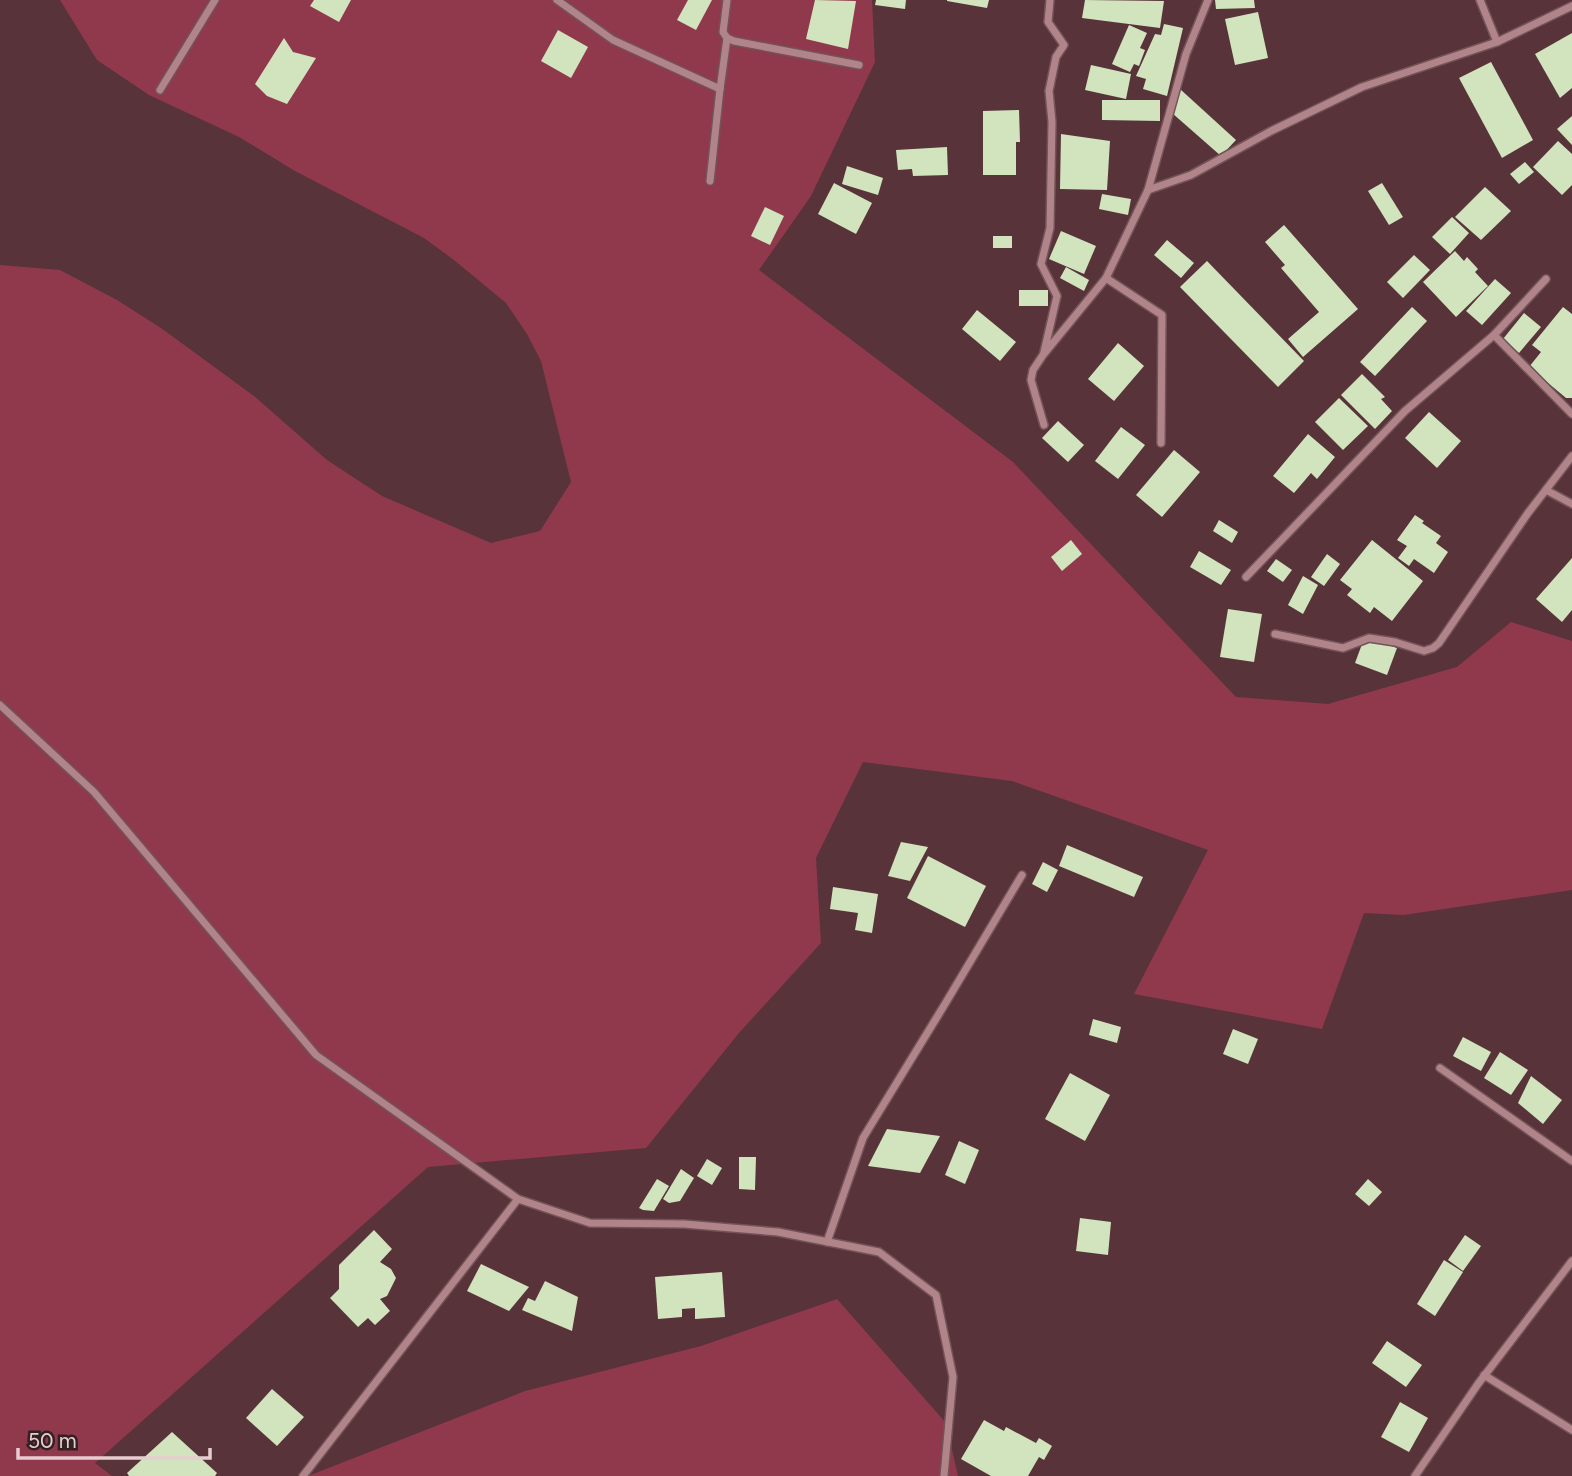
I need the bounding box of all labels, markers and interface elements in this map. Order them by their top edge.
scale bar [18,1416,210,1460]
text: 50 m [28,1428,77,1453]

